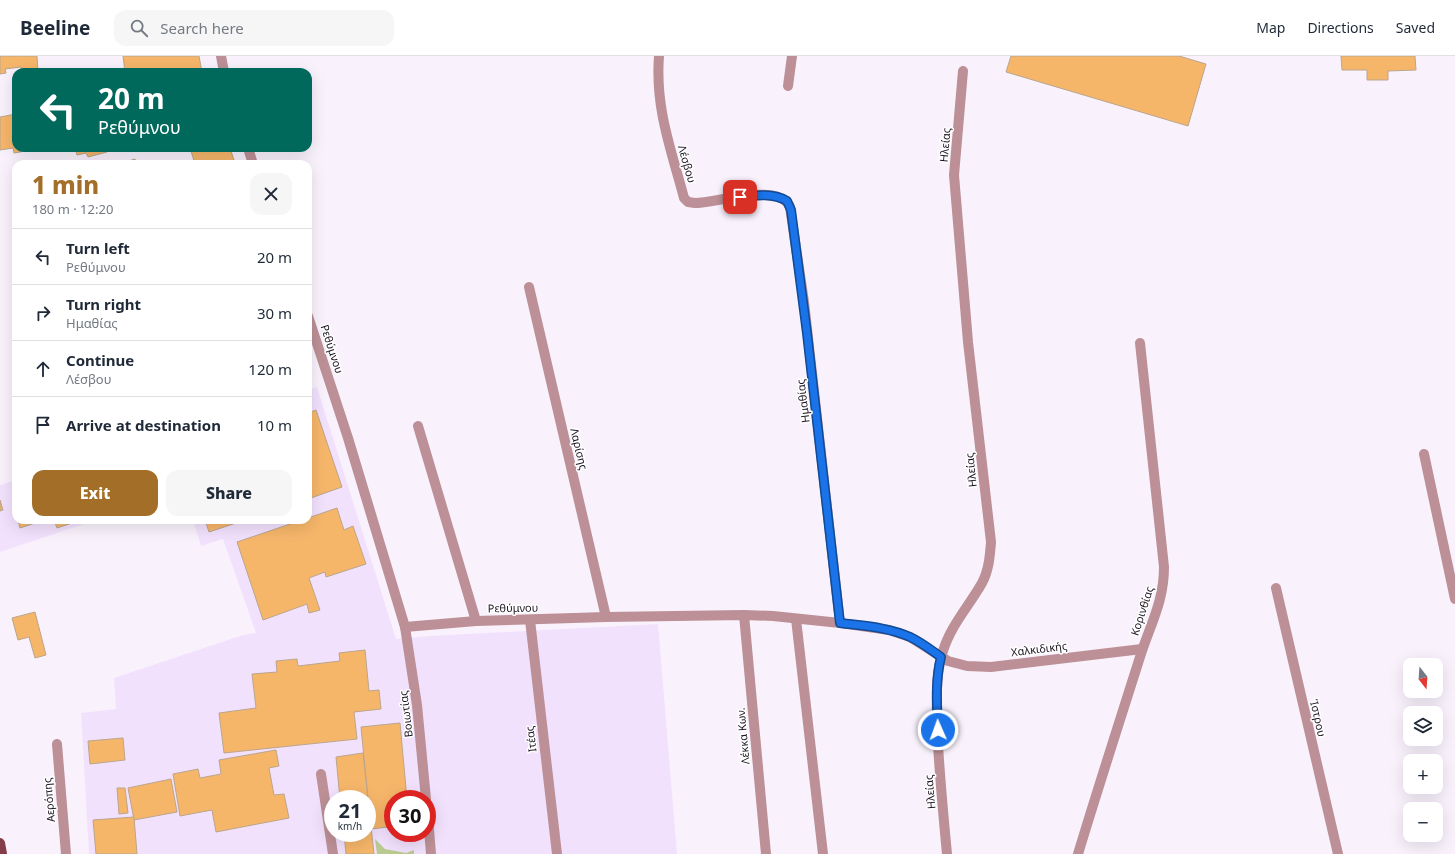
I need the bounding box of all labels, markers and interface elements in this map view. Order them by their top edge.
search box [114,10,394,46]
text: Beeline [20,15,90,41]
icon: search [128,17,150,39]
text: Search here [160,18,244,38]
text: Map [1256,18,1285,37]
text: Directions [1307,18,1374,37]
text: Saved [1396,18,1435,37]
text: 20 m [98,79,165,117]
icon: left [32,84,84,136]
text: Ρεθύμνου [98,115,181,139]
street label: Ηλείας [936,127,953,163]
street label: Λέσβου [675,143,700,184]
text: 1 min [32,168,99,201]
button: close [250,173,292,215]
pin [723,180,757,214]
icon: arrive [729,186,751,208]
text: 180 m · 12:20 [32,200,113,218]
text: Turn left [66,238,130,258]
icon: left [32,246,54,268]
text: 20 m [257,247,292,267]
text: Ρεθύμνου [66,258,126,276]
text: Turn right [66,294,141,314]
icon: right [32,302,54,324]
text: 30 m [257,303,292,323]
text: Ημαθίας [66,314,118,332]
street label: Ρεθύμνου [318,322,347,375]
text: Continue [66,350,134,370]
icon: ahead [32,358,54,380]
text: 120 m [248,359,292,379]
text: Λέσβου [66,370,112,388]
street label: Ημαθίας [792,378,813,424]
icon: arrive [32,414,54,436]
text: Arrive at destination [66,415,221,435]
text: 10 m [257,415,292,435]
street label: Λαρίσης [567,427,592,471]
street label: Ηλείας [961,452,980,488]
button: Exit [32,470,158,516]
button: Share [166,470,292,516]
street label: Κορινθίας [1126,584,1157,638]
street label: Ρεθύμνου [488,600,538,615]
street label: Χαλκιδικής [1010,638,1068,659]
north arrow [1403,658,1443,698]
map controls [1403,658,1443,842]
street label: Βοιωτίας [395,690,416,738]
street label: Ίστρου [1307,698,1330,738]
button: layers [1403,706,1443,746]
street label: Λέκκα Κων. [733,707,752,765]
position arrow [917,709,959,751]
street label: Ιτέας [521,725,540,753]
button: + [1403,754,1443,794]
street label: Ηλείας [921,774,938,810]
street label: Αερόπης [39,777,58,823]
speed limit sign: 30 [384,790,436,842]
text: 21 [339,797,361,824]
button: − [1403,802,1443,842]
text: km/h [338,819,362,833]

